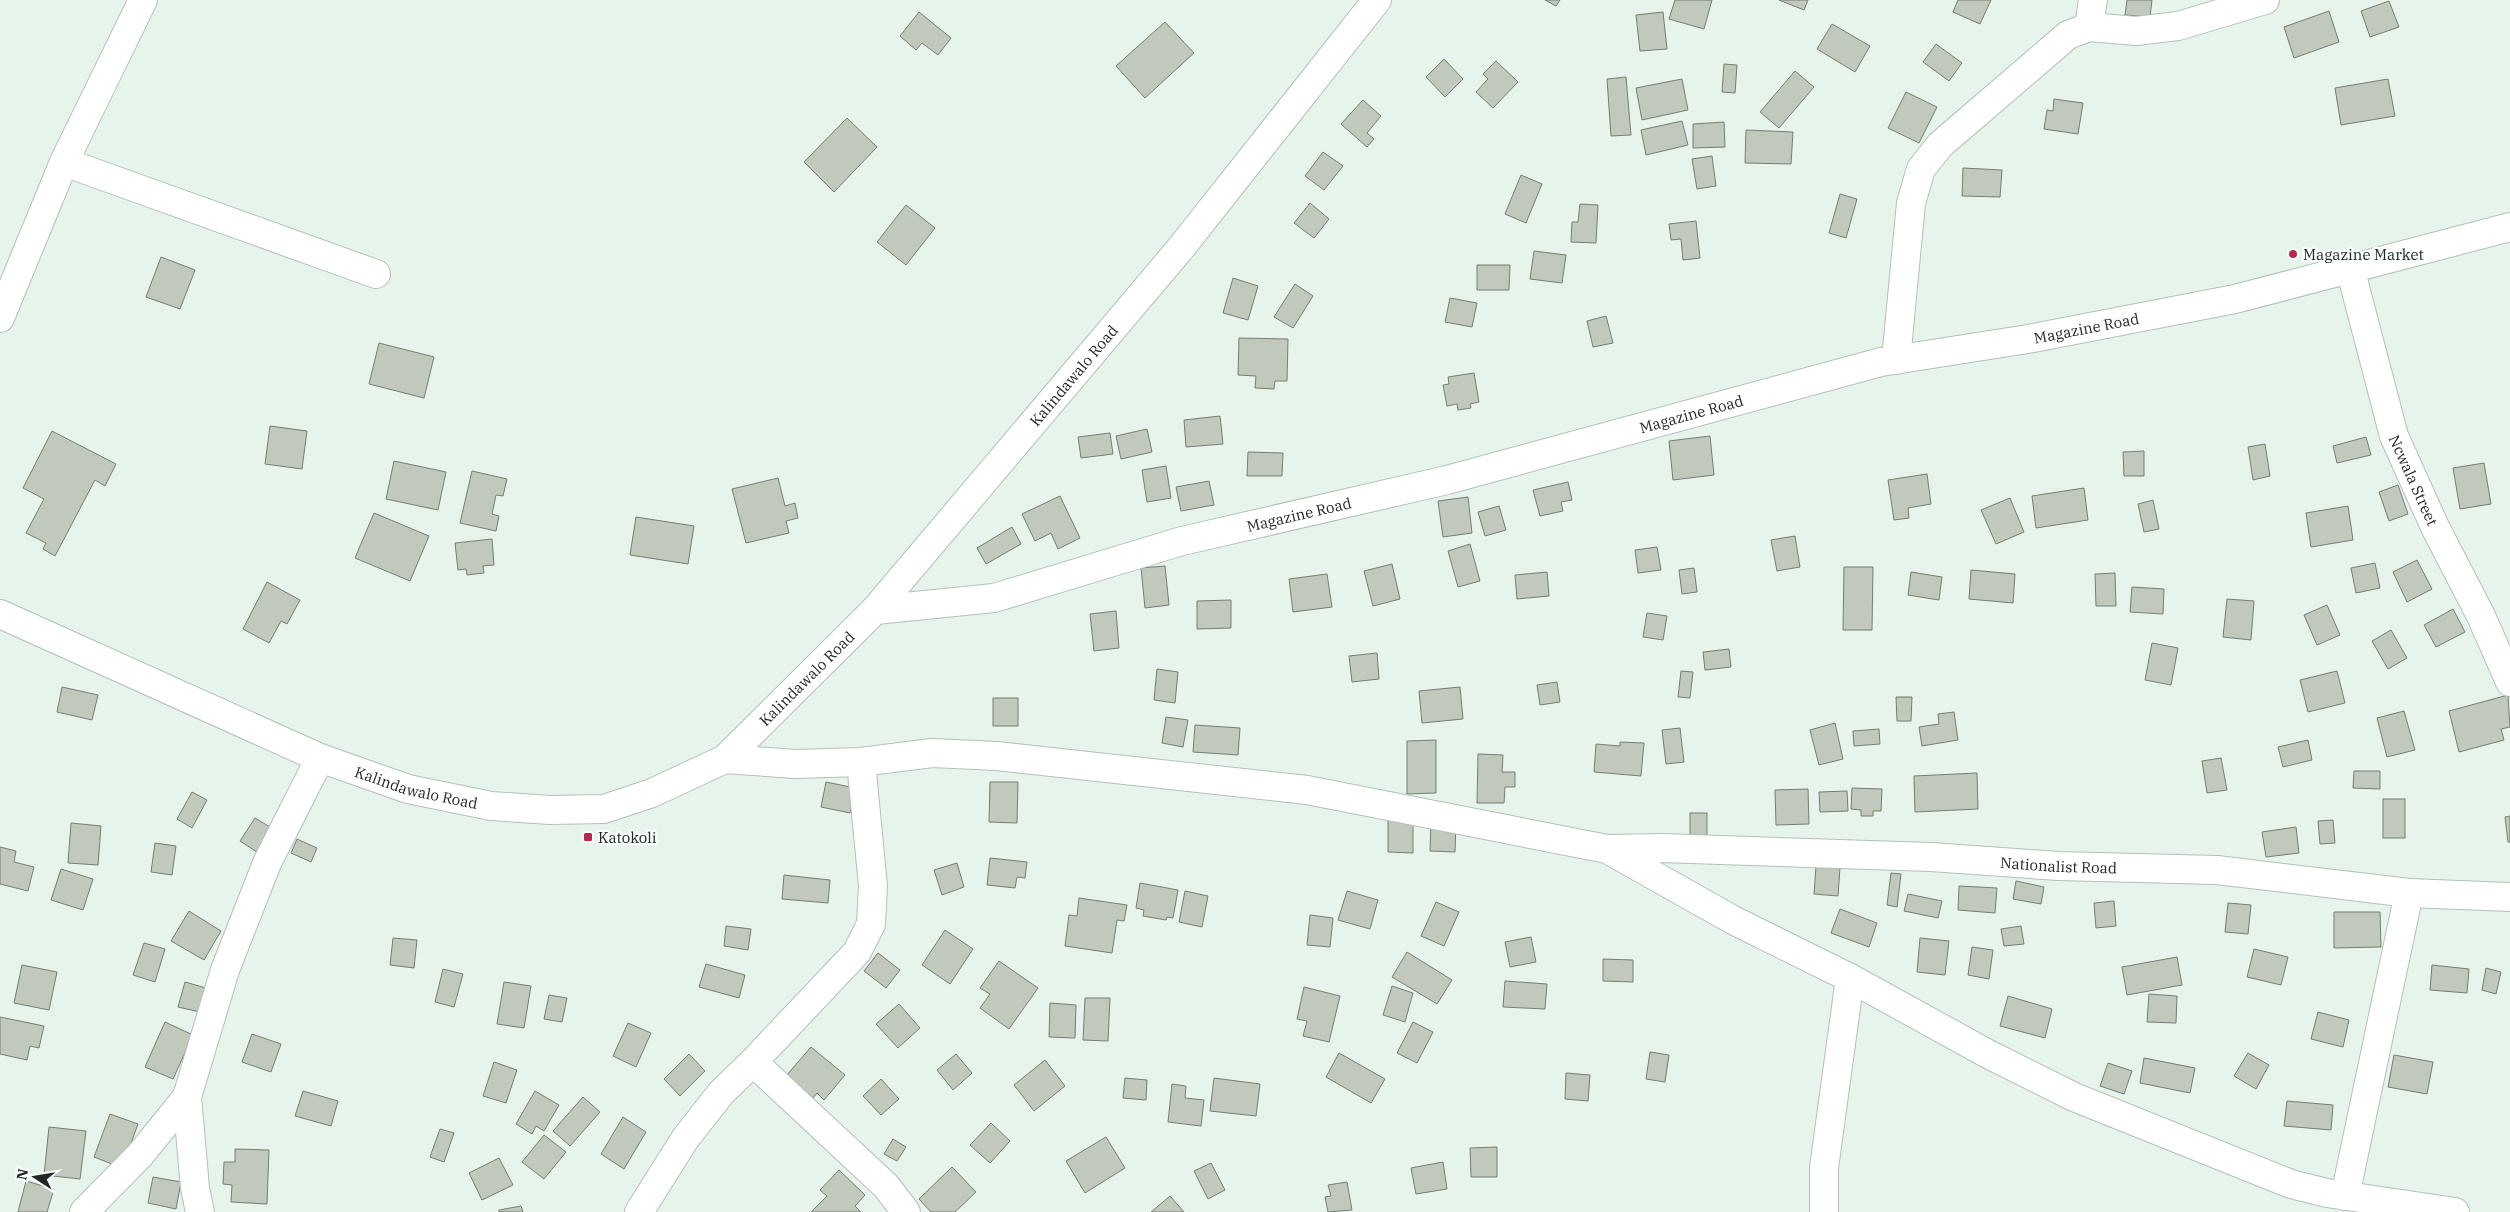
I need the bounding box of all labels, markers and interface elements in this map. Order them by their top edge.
place label: Magazine Market [2303,245,2424,264]
marker: Magazine Market [2287,248,2299,260]
street label: Magazine Road [2032,308,2141,347]
street label: Kalindawalo Road [1025,321,1122,430]
street label: Magazine Road [1637,390,1745,437]
street label: Ncwala Street [2385,432,2443,528]
street label: Magazine Road [1245,493,1353,535]
street label: Kalindawalo Road [755,627,858,729]
street label: Kalindawalo Road [352,762,480,813]
place label: Katokoli [598,828,657,847]
marker: Katokoli [582,831,594,843]
street label: Nationalist Road [1999,852,2117,877]
north arrow [10,1152,60,1202]
text: N [12,1167,32,1182]

